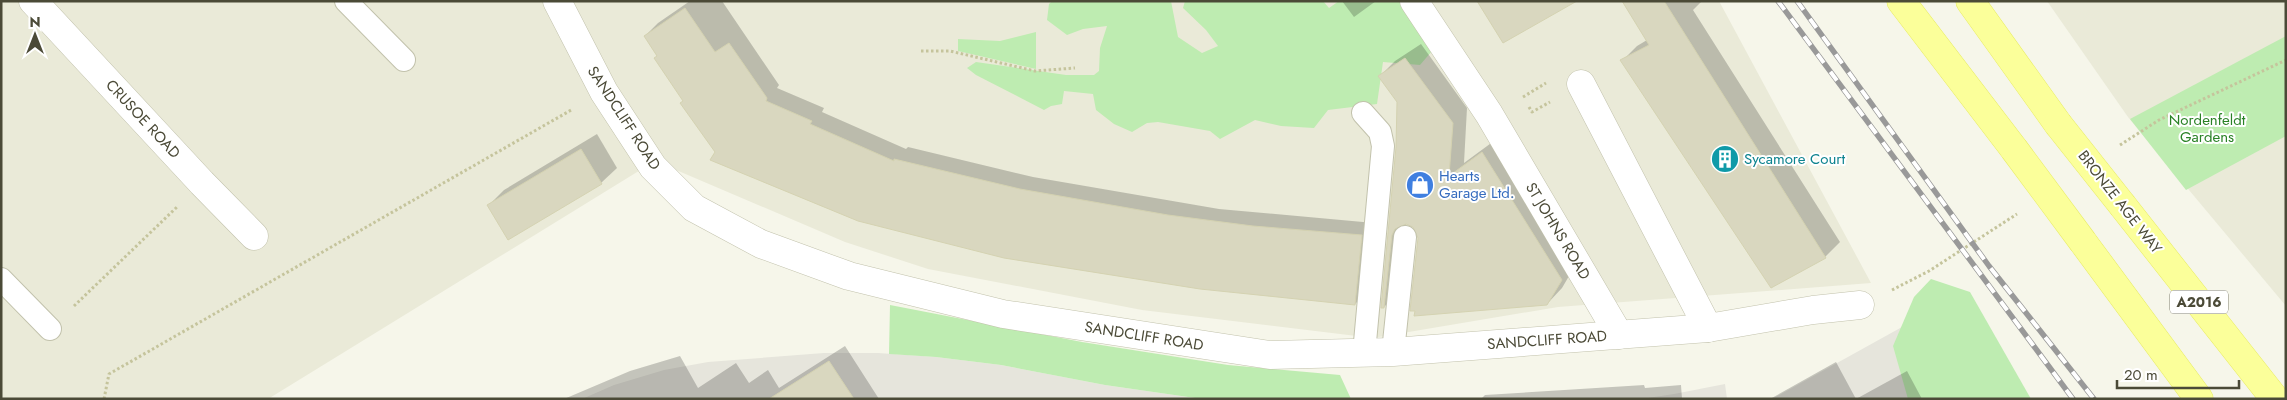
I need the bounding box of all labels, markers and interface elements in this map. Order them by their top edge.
north arrow [10,10,60,60]
text: N [29,12,41,32]
street label: SANDCLIFF ROAD [582,62,666,174]
street label: CRUSOE ROAD [101,75,185,163]
park label: Nordenfeldt Gardens [2169,109,2246,148]
building icon: Sycamore Court [1710,144,1740,174]
street label: BRONZE AGE WAY [2073,146,2168,259]
place label: Sycamore Court [1744,148,1846,170]
place label: Hearts Garage Ltd. [1439,165,1514,204]
shop icon: Hearts Garage Ltd. [1405,170,1435,200]
street label: ST JOHNS ROAD [1520,178,1596,284]
road number: A2016 [2170,290,2228,314]
street label: SANDCLIFF ROAD [1083,316,1205,356]
street label: SANDCLIFF ROAD [1486,325,1608,355]
scale bar [2117,358,2240,390]
text: 20 m [2124,364,2158,386]

